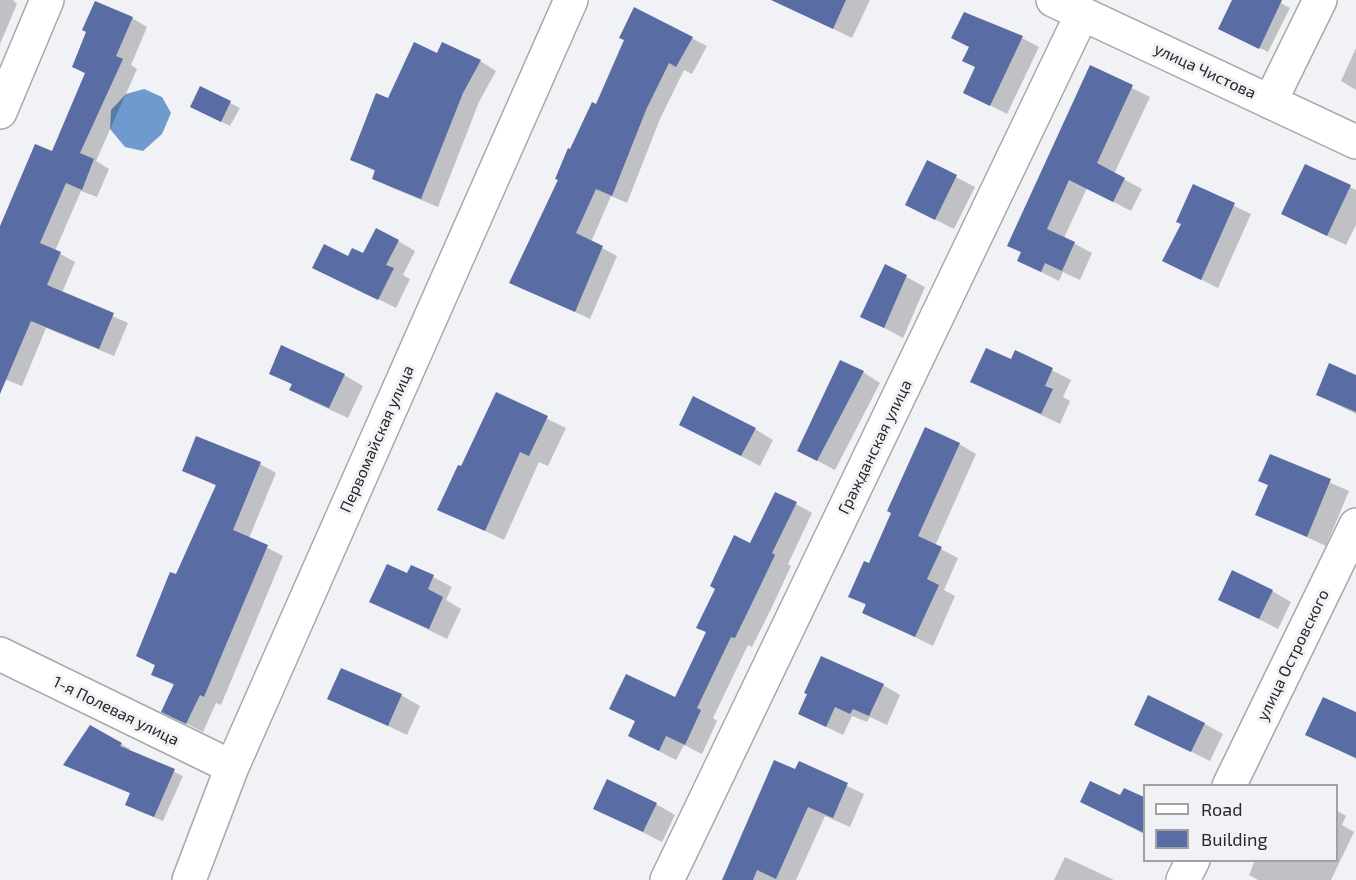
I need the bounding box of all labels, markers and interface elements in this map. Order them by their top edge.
street label: улица Чистова [1151,39,1259,103]
street label: Первомайская улица [336,362,418,516]
street label: Гражданская улица [834,377,916,517]
street label: улица Островского [1253,586,1333,724]
street label: 1-я Полевая улица [50,672,182,750]
legend [1143,784,1338,862]
text: Road [1201,798,1242,820]
text: Building [1201,828,1268,850]

